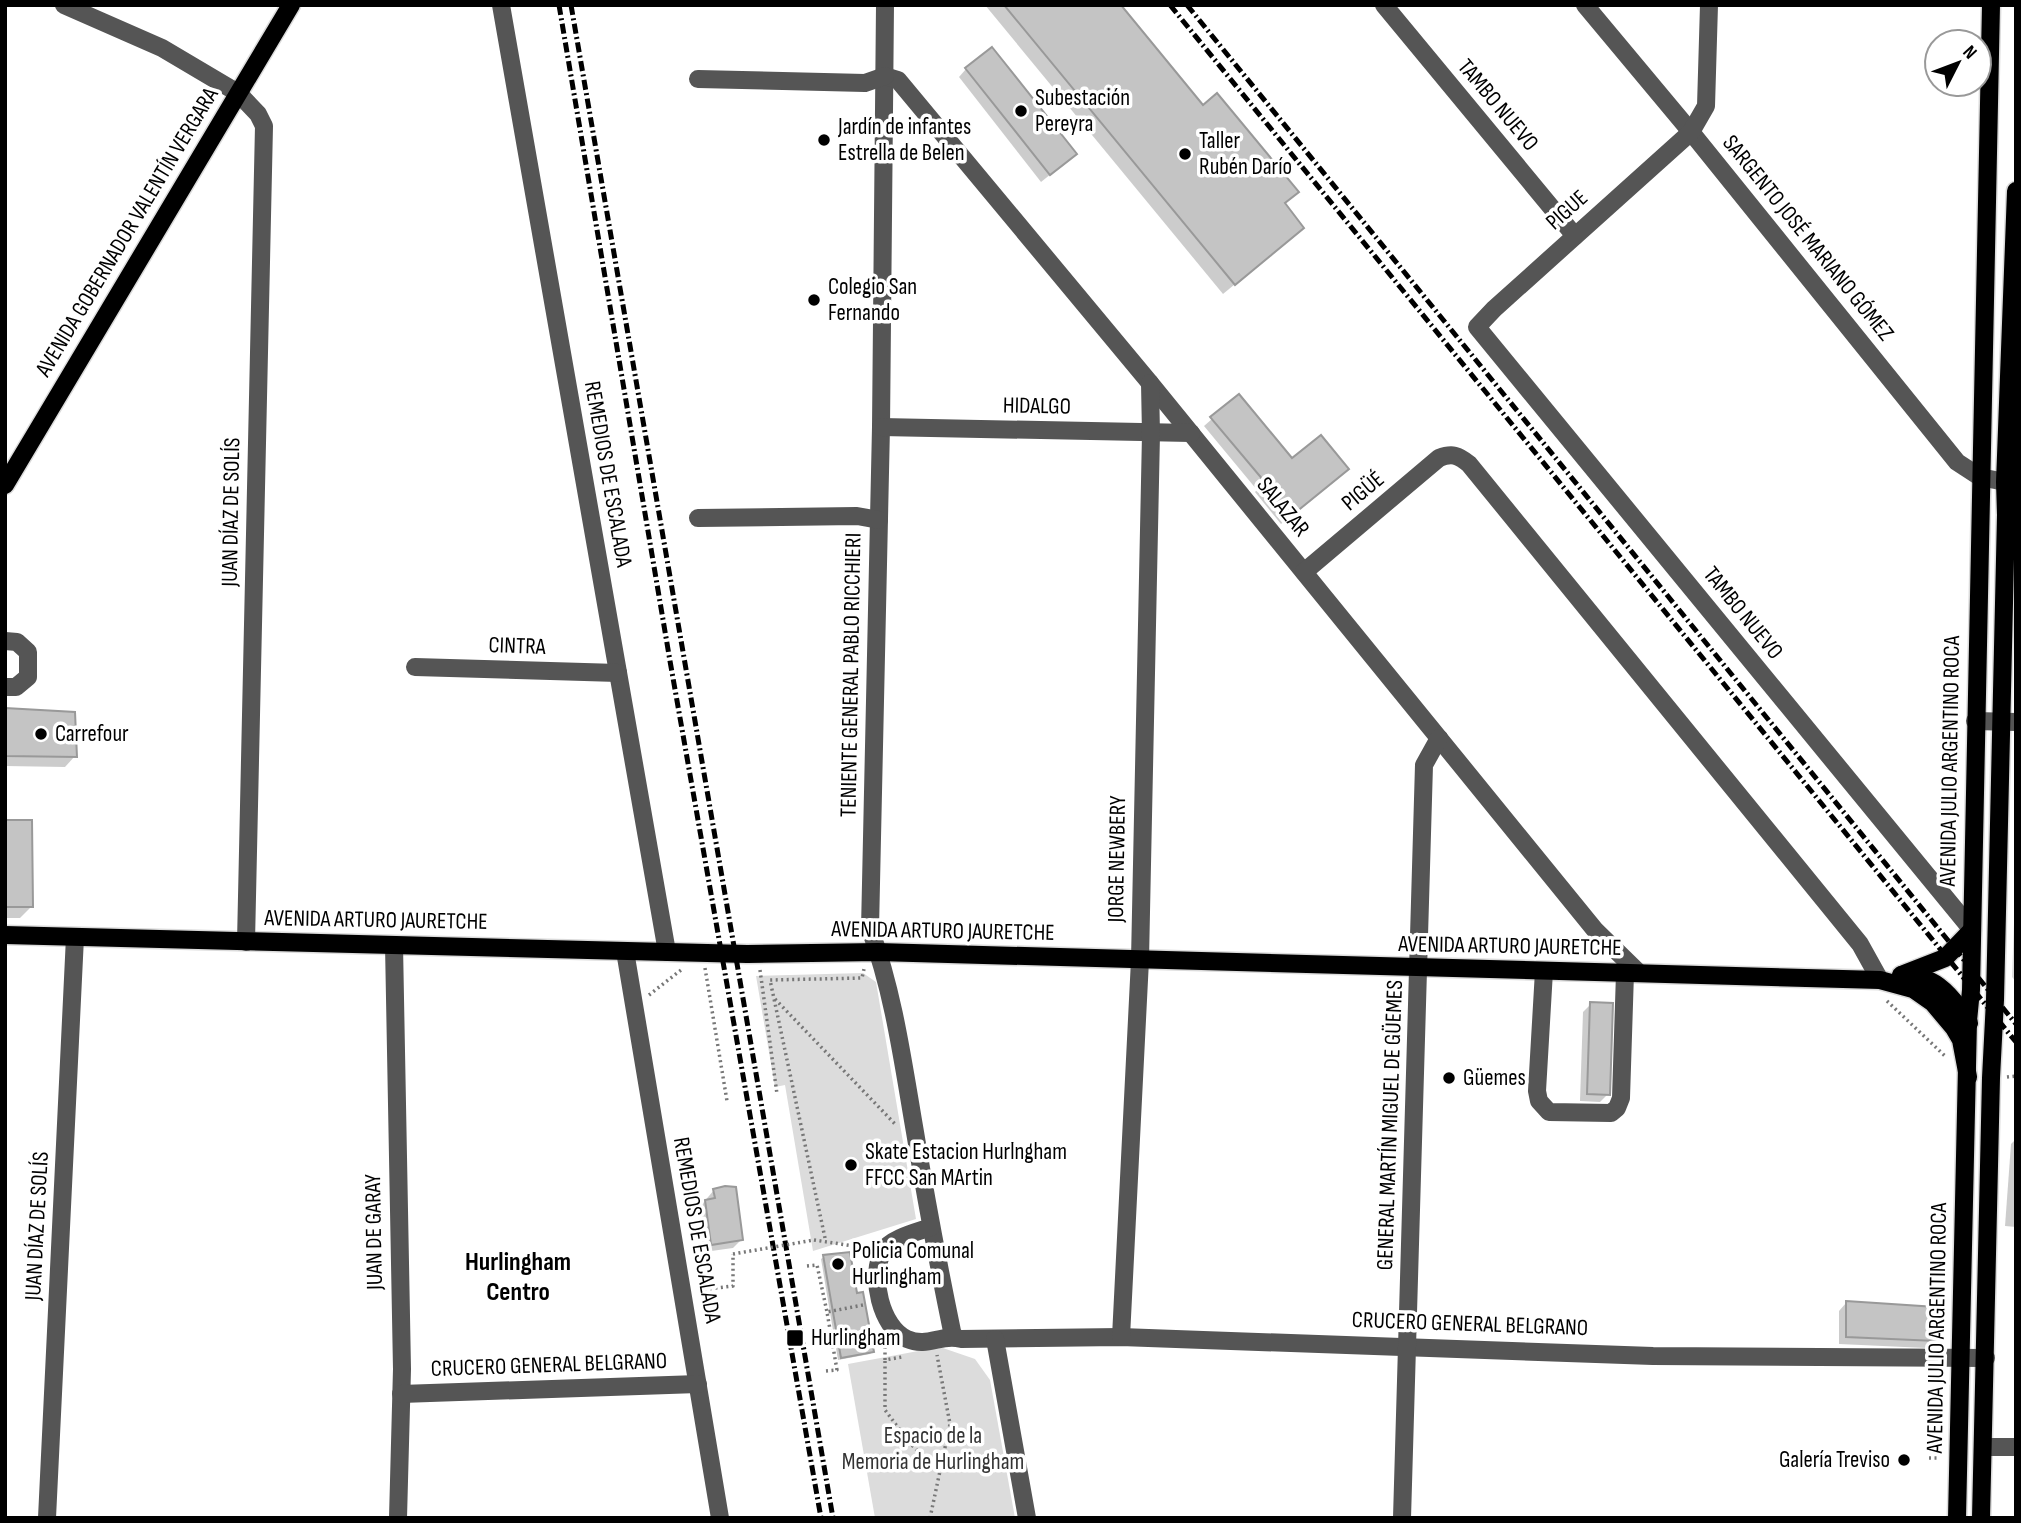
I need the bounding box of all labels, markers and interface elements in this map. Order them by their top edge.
north arrow [1923,28,1993,98]
text: N [1958,41,1981,64]
street label: TAMBO NUEVO [1452,53,1544,157]
street label: AVENIDA GOBERNADOR VALENTÍN VERGARA [29,82,225,382]
place label: Subestación Pereyra [1035,84,1130,138]
marker: Subestación Pereyra [1013,103,1029,119]
place label: Jardín de infantes Estrella de Belen [837,113,971,167]
place label: Taller Rubén Darío [1199,127,1292,181]
street label: SARGENTO JOSÉ MARIANO GÓMEZ [1716,129,1900,347]
marker: Jardín de infantes Estrella de Belen [816,132,832,148]
marker: Taller Rubén Darío [1177,146,1193,162]
street label: PIGUE [1540,184,1594,236]
place label: Colegio San Fernando [828,273,917,327]
marker: Colegio San Fernando [806,292,822,308]
street label: REMEDIOS DE ESCALADA [578,379,638,569]
street label: HIDALGO [1003,391,1071,421]
street label: JUAN DÍAZ DE SOLÍS [216,437,246,588]
street label: PIGÜÉ [1336,465,1390,517]
street label: SALAZAR [1251,472,1316,543]
street label: TENIENTE GENERAL PABLO RICCHIERI [835,533,867,817]
street label: TAMBO NUEVO [1697,561,1789,665]
street label: CINTRA [488,631,546,661]
street label: AVENIDA JULIO ARGENTINO ROCA [1934,635,1966,888]
place label: Carrefour [55,720,129,748]
marker: Carrefour [33,726,49,742]
street label: JORGE NEWBERY [1102,795,1132,924]
street label: AVENIDA ARTURO JAURETCHE [263,904,488,936]
street label: AVENIDA ARTURO JAURETCHE [830,915,1055,947]
street label: AVENIDA ARTURO JAURETCHE [1397,930,1622,962]
street label: GENERAL MARTÍN MIGUEL DE GÜEMES [1371,979,1409,1271]
place label: Güemes [1463,1064,1526,1092]
marker: Güemes [1441,1070,1457,1086]
street label: REMEDIOS DE ESCALADA [667,1135,727,1325]
place label: Skate Estacion Hurlngham FFCC San MArtin [865,1138,1067,1192]
street label: JUAN DÍAZ DE SOLÍS [19,1151,55,1302]
marker: Skate Estacion Hurlngham FFCC San MArtin [843,1157,859,1173]
street label: JUAN DE GARAY [359,1173,389,1291]
street label: AVENIDA JULIO ARGENTINO ROCA [1921,1202,1953,1455]
place label: Policia Comunal Hurlingham [852,1237,974,1291]
district label: Hurlingham Centro [465,1247,571,1308]
marker: Policia Comunal Hurlingham [830,1256,846,1272]
street label: CRUCERO GENERAL BELGRANO [1351,1306,1589,1342]
place label: Hurlingham [811,1324,900,1352]
marker: Hurlingham [785,1328,805,1348]
street label: CRUCERO GENERAL BELGRANO [430,1347,668,1383]
park label: Espacio de la Memoria de Hurlingham [842,1422,1024,1476]
place label: Galería Treviso [1779,1446,1890,1474]
marker: Galería Treviso [1896,1452,1912,1468]

